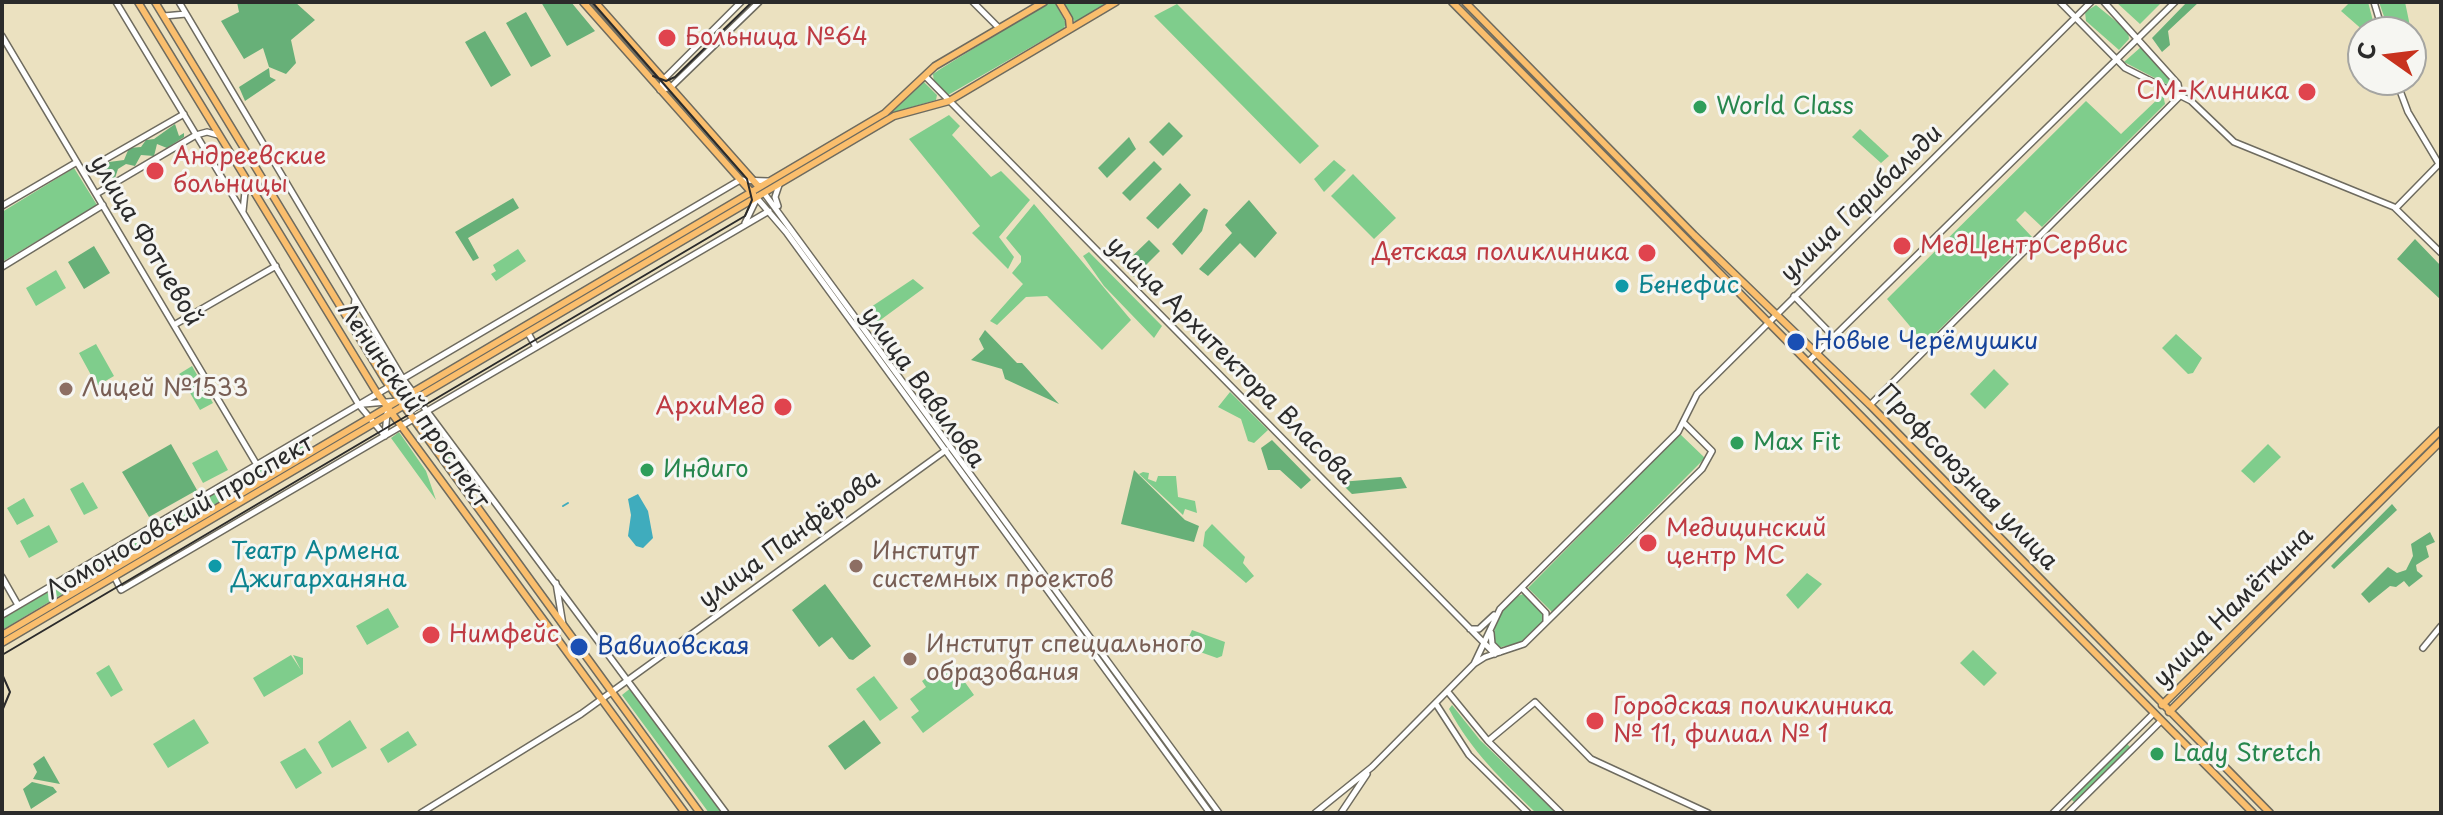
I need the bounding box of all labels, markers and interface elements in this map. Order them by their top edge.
north arrow [2347,16,2427,96]
place label: Больница №64 [685,24,868,52]
marker: Больница №64 [656,27,678,49]
text: С [2347,39,2383,63]
place label: СМ-Клиника [2136,78,2289,106]
marker: СМ-Клиника [2296,81,2318,103]
place label: World Class [1716,93,1854,121]
marker: World Class [1691,98,1709,116]
street label: улица Гарибальди [1775,119,1949,289]
place label: Андреевские больницы [173,143,326,199]
street label: улица Фотиевой [83,150,207,332]
marker: Андреевские больницы [144,160,166,182]
street label: улица Архитектора Власова [1100,231,1360,491]
place label: МедЦентрСервис [1920,232,2128,260]
marker: МедЦентрСервис [1891,235,1913,257]
place label: Детская поликлиника [1372,239,1629,267]
marker: Детская поликлиника [1636,242,1658,264]
place label: Бенефис [1638,272,1739,300]
marker: Бенефис [1613,277,1631,295]
street label: Ленинский проспект [331,298,495,514]
street label: улица Вавилова [854,302,990,474]
place label: Новые Черёмушки [1814,328,2038,356]
marker: Новые Черёмушки [1785,331,1807,353]
place label: Лицей №1533 [82,375,248,403]
street label: Профсоюзная улица [1871,379,2063,577]
marker: Лицей №1533 [57,380,75,398]
place label: АрхиМед [655,393,765,421]
marker: АрхиМед [772,396,794,418]
street label: Ломоносовский проспект [41,429,319,607]
place label: Max Fit [1753,429,1841,457]
marker: Max Fit [1728,434,1746,452]
place label: Индиго [663,456,749,484]
marker: Индиго [638,461,656,479]
street label: улица Панфёрова [694,465,886,615]
place label: Медицинский центр МС [1666,515,1826,571]
street label: улица Намёткина [2148,522,2320,694]
marker: Медицинский центр МС [1637,532,1659,554]
place label: Театр Армена Джигарханяна [231,538,407,594]
place label: Институт системных проектов [872,538,1114,594]
marker: Театр Армена Джигарханяна [206,557,224,575]
marker: Институт системных проектов [847,557,865,575]
place label: Нимфейс [449,621,559,649]
marker: Нимфейс [420,624,442,646]
place label: Институт специального образования [926,631,1203,687]
place label: Вавиловская [597,633,750,661]
marker: Вавиловская [568,636,590,658]
marker: Институт специального образования [901,650,919,668]
place label: Городская поликлиника № 11, филиал № 1 [1613,693,1893,749]
marker: Городская поликлиника № 11, филиал № 1 [1584,710,1606,732]
place label: Lady Stretch [2173,740,2321,768]
marker: Lady Stretch [2148,745,2166,763]

